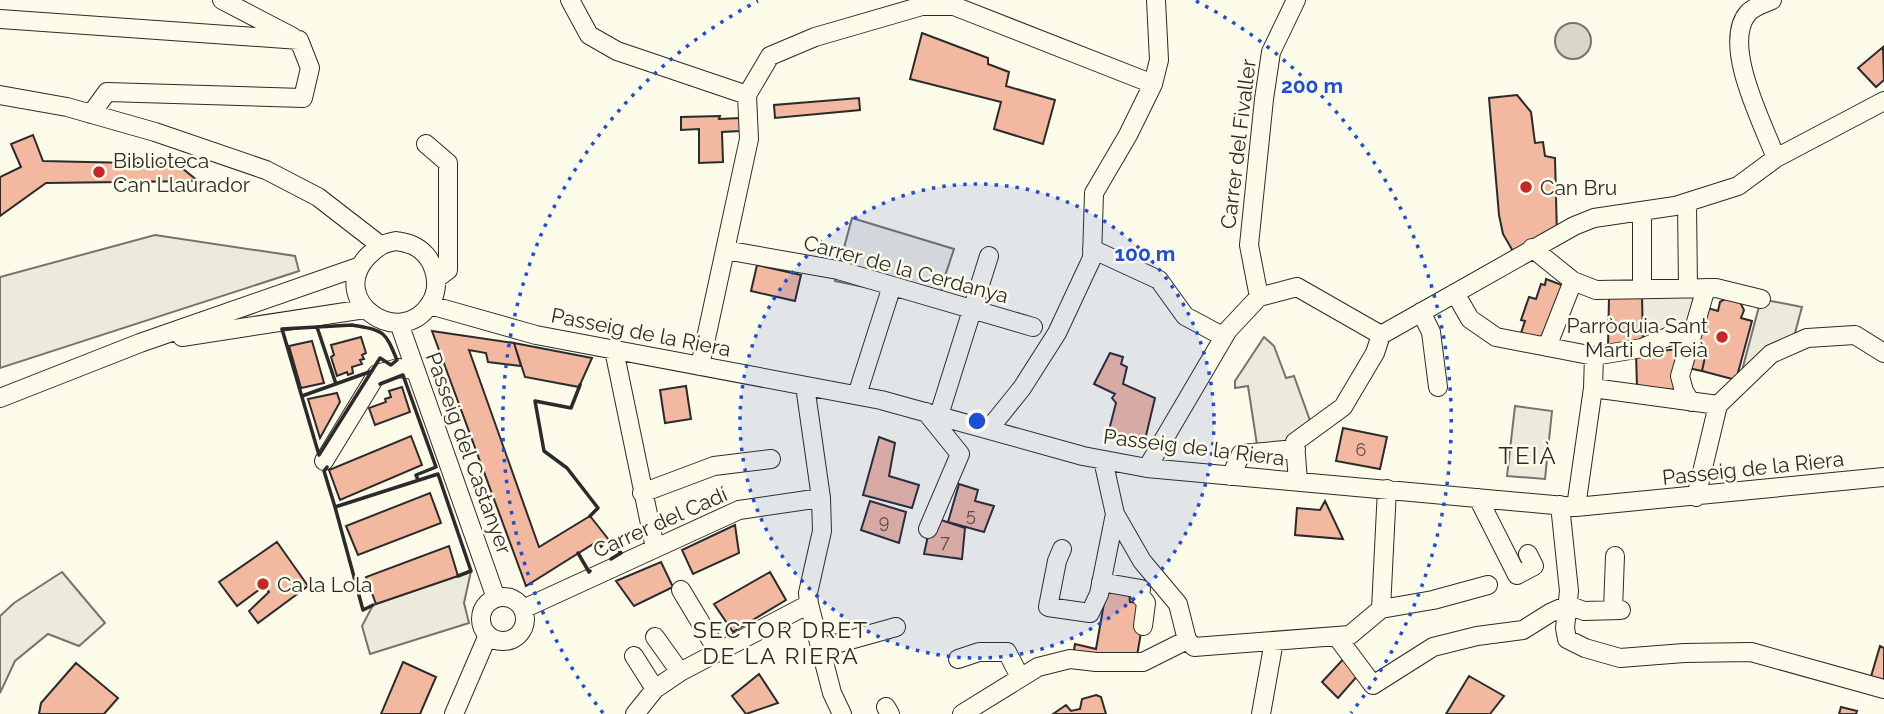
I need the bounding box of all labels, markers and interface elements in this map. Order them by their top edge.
street label: Carrer del Fivaller [1215,57,1261,230]
text: 200 m [1281,73,1343,98]
place label: Biblioteca Can Llaurador [113,148,251,197]
marker: Biblioteca Can Llaurador [91,164,107,180]
place label: Can Bru [1540,175,1617,200]
marker: Can Bru [1518,179,1534,195]
street label: Carrer de la Cerdanya [801,230,1011,308]
text: 100 m [1115,241,1175,266]
street label: Passeig de la Riera [549,302,733,362]
place label: Parròquia Sant Marti de Teià [1567,313,1708,362]
marker: Parròquia Sant Marti de Teià [1714,329,1730,345]
street label: Passeig del Castanyer [421,349,517,558]
centre of rings [965,409,989,433]
street label: Passeig de la Riera [1102,423,1286,471]
house number: 6 [1356,439,1367,460]
district label: TEIÀ [1498,441,1558,470]
street label: Passeig de la Riera [1661,446,1845,490]
street label: Carrer del Cadí [589,481,731,563]
house number: 5 [966,504,976,525]
house number: 9 [879,511,889,532]
house number: 7 [940,531,950,552]
place label: Ca la Lola [277,572,372,597]
marker: Ca la Lola [255,576,271,592]
district label: SECTOR DRET DE LA RIERA [693,616,869,669]

